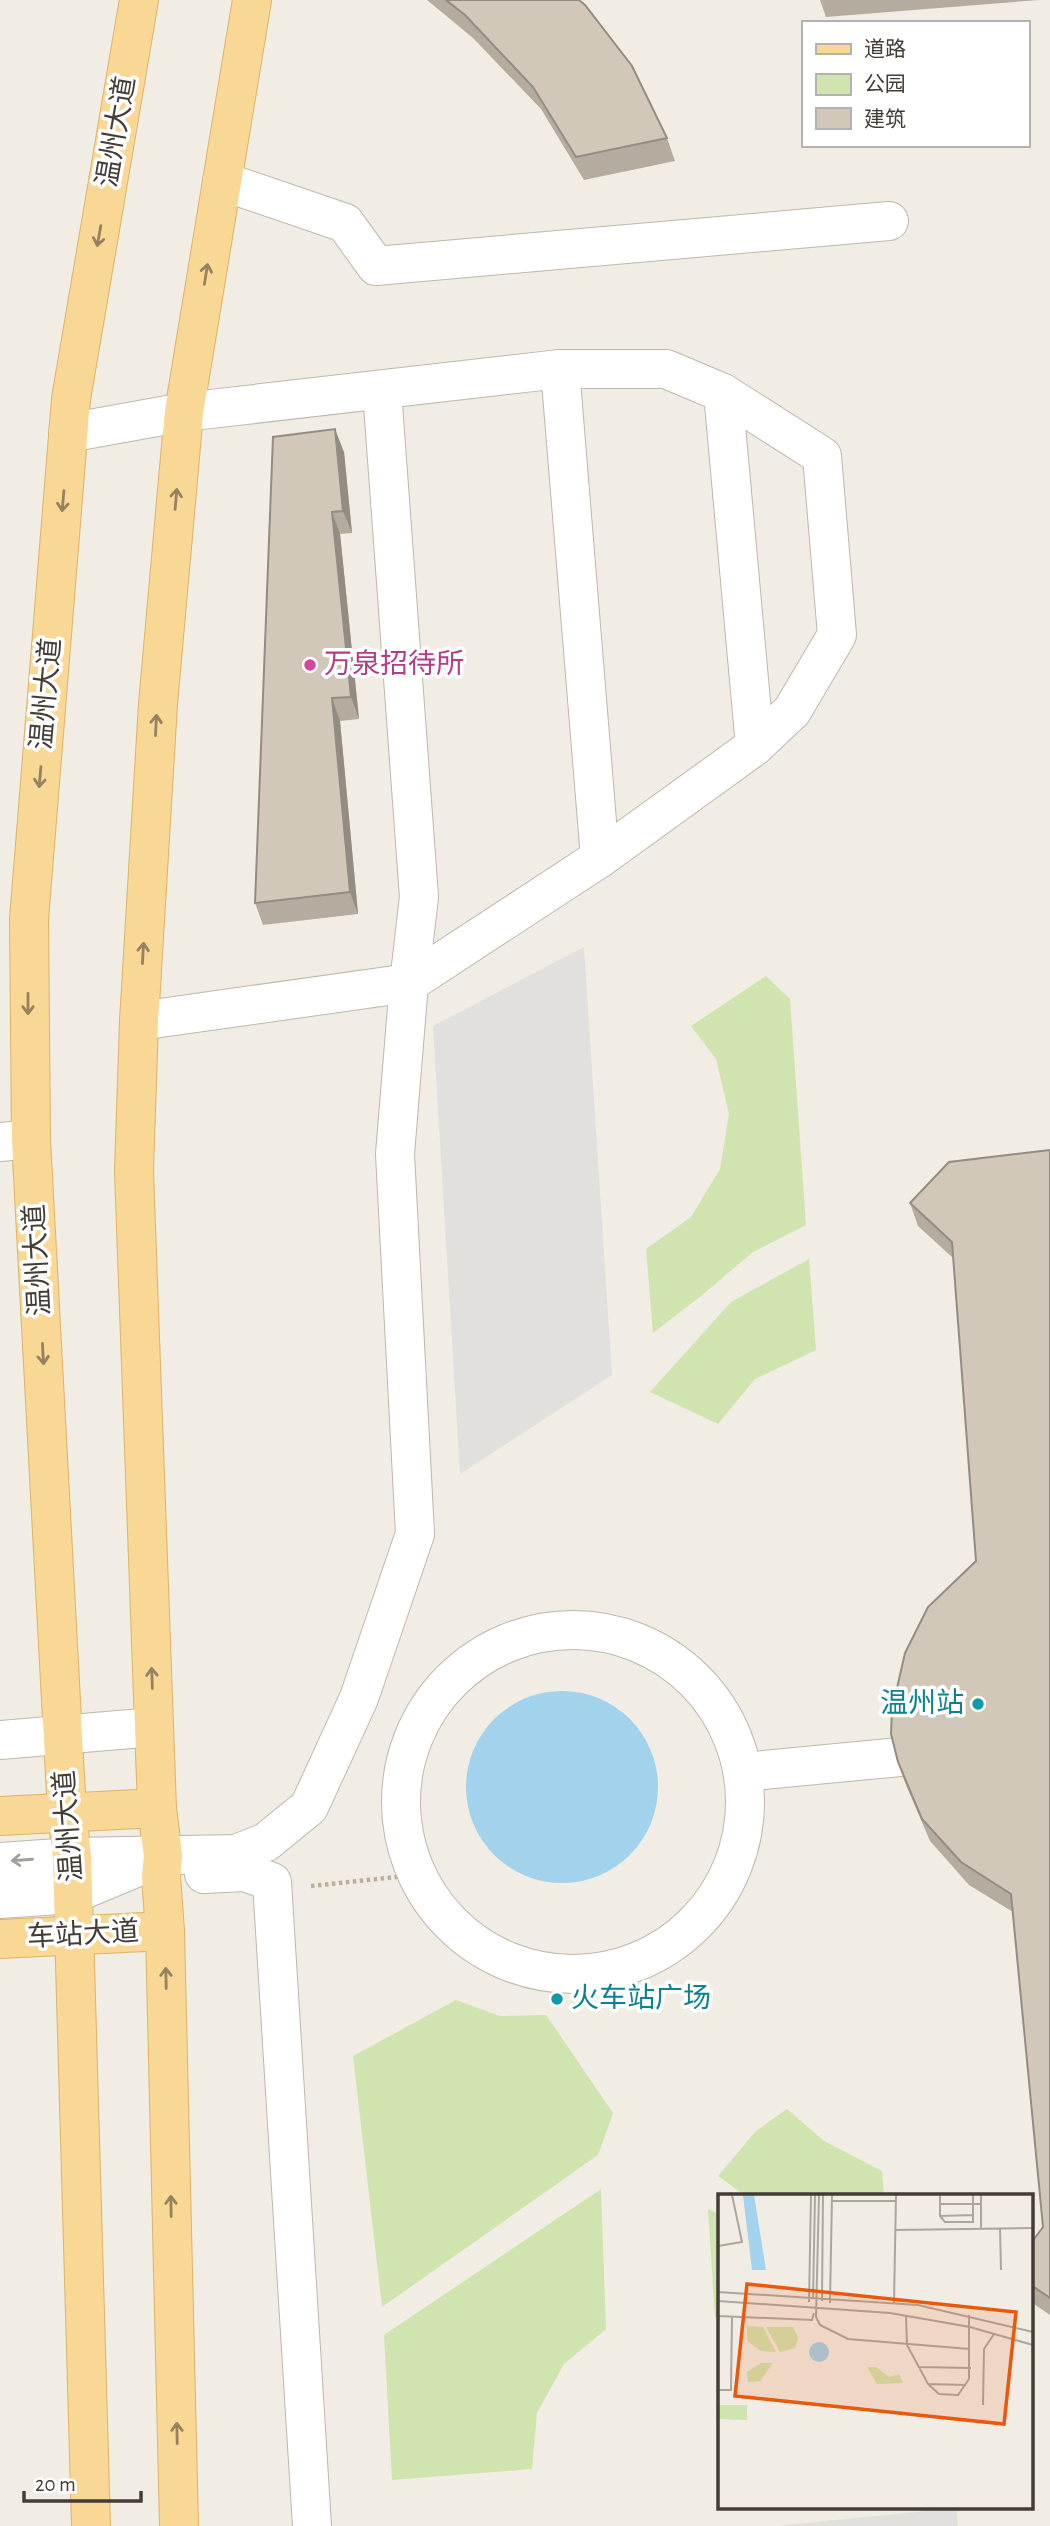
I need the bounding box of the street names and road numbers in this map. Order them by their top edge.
street label: 温州大道 [92,74,141,190]
street label: 温州大道 [26,637,66,751]
street label: 温州大道 [19,1203,55,1317]
street label: 温州大道 [49,1769,87,1883]
street label: 车站大道 [26,1916,140,1952]

